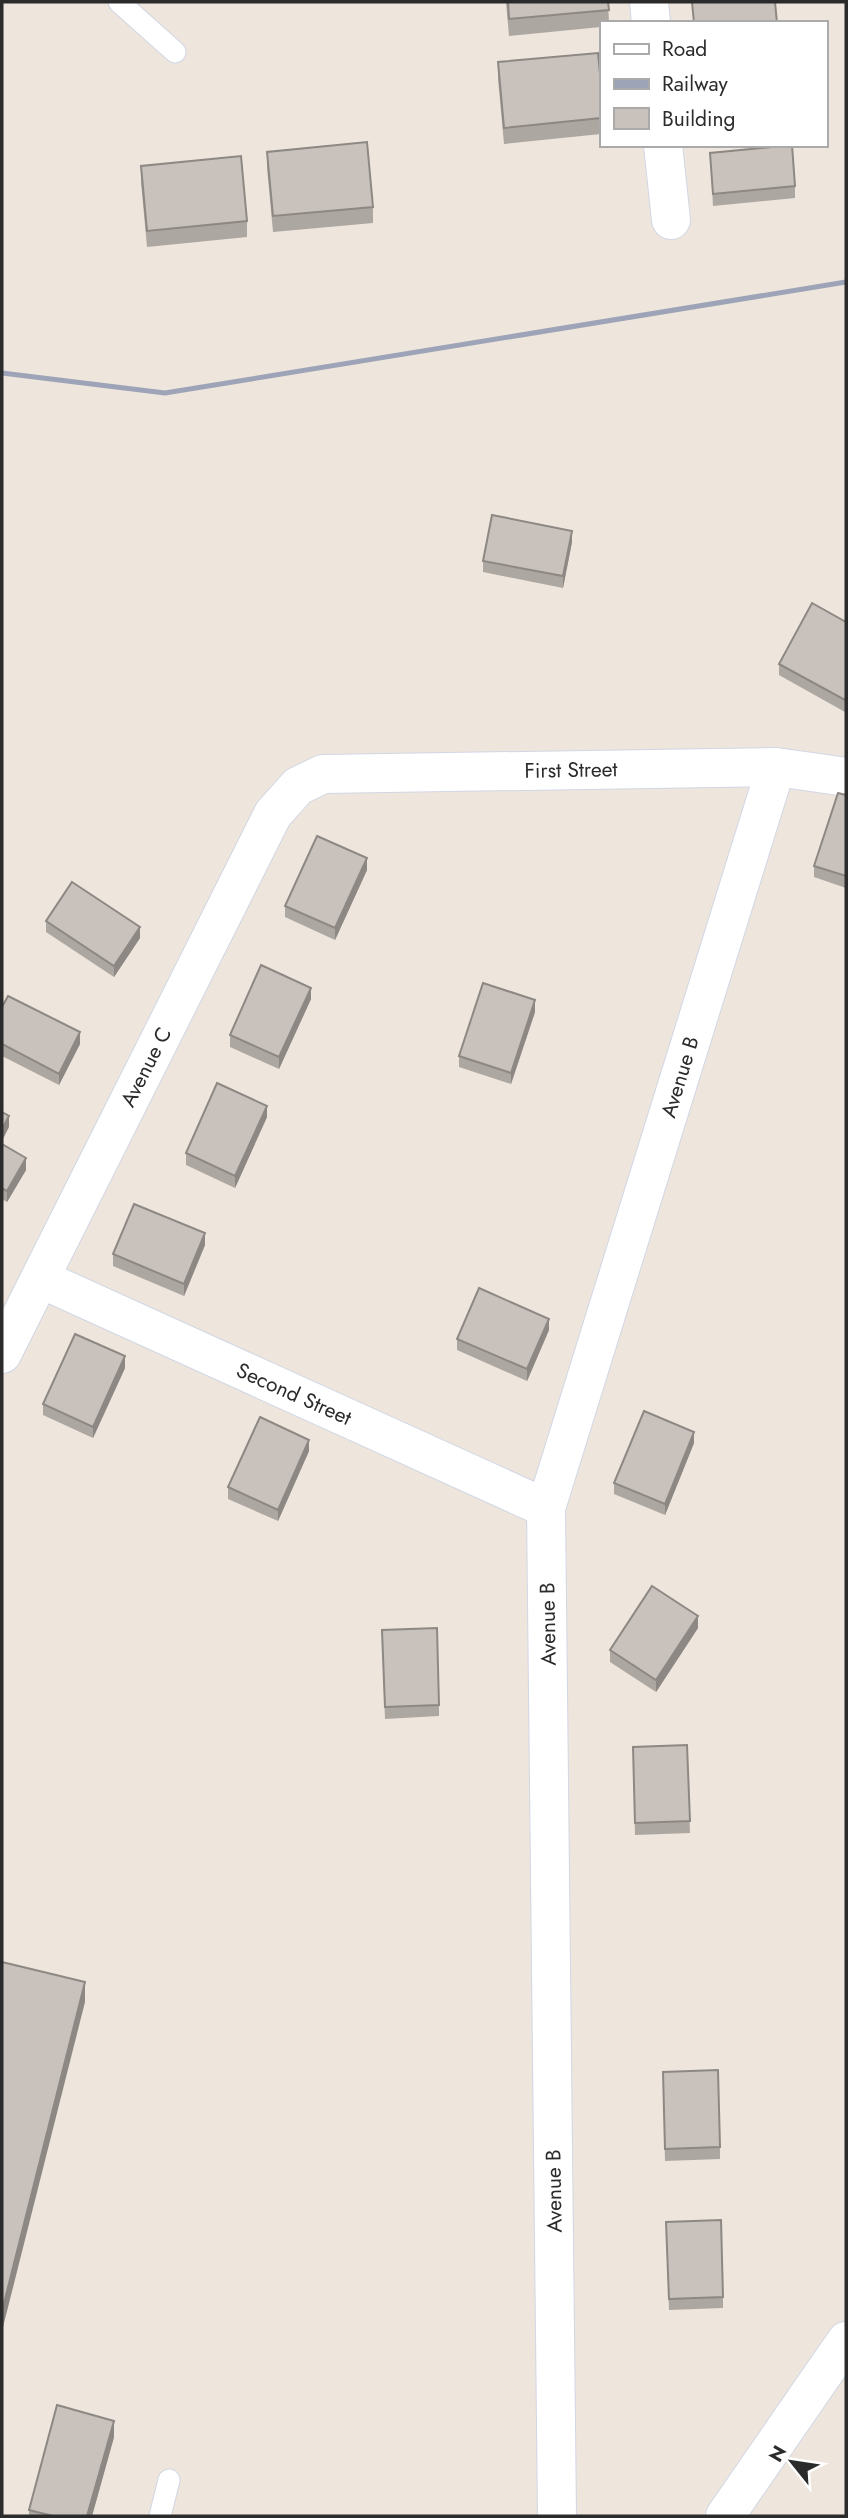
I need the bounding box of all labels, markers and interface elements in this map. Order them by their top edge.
legend [600,21,827,147]
text: Road [662,34,707,64]
text: Railway [662,69,728,99]
text: Building [662,104,735,134]
street label: First Street [524,754,618,786]
street label: Avenue C [113,1022,179,1112]
street label: Avenue B [653,1033,707,1121]
street label: Second Street [232,1355,356,1433]
street label: Avenue B [532,1582,564,1666]
street label: Avenue B [538,2149,570,2233]
north arrow [757,2427,827,2497]
text: N [762,2440,793,2467]

